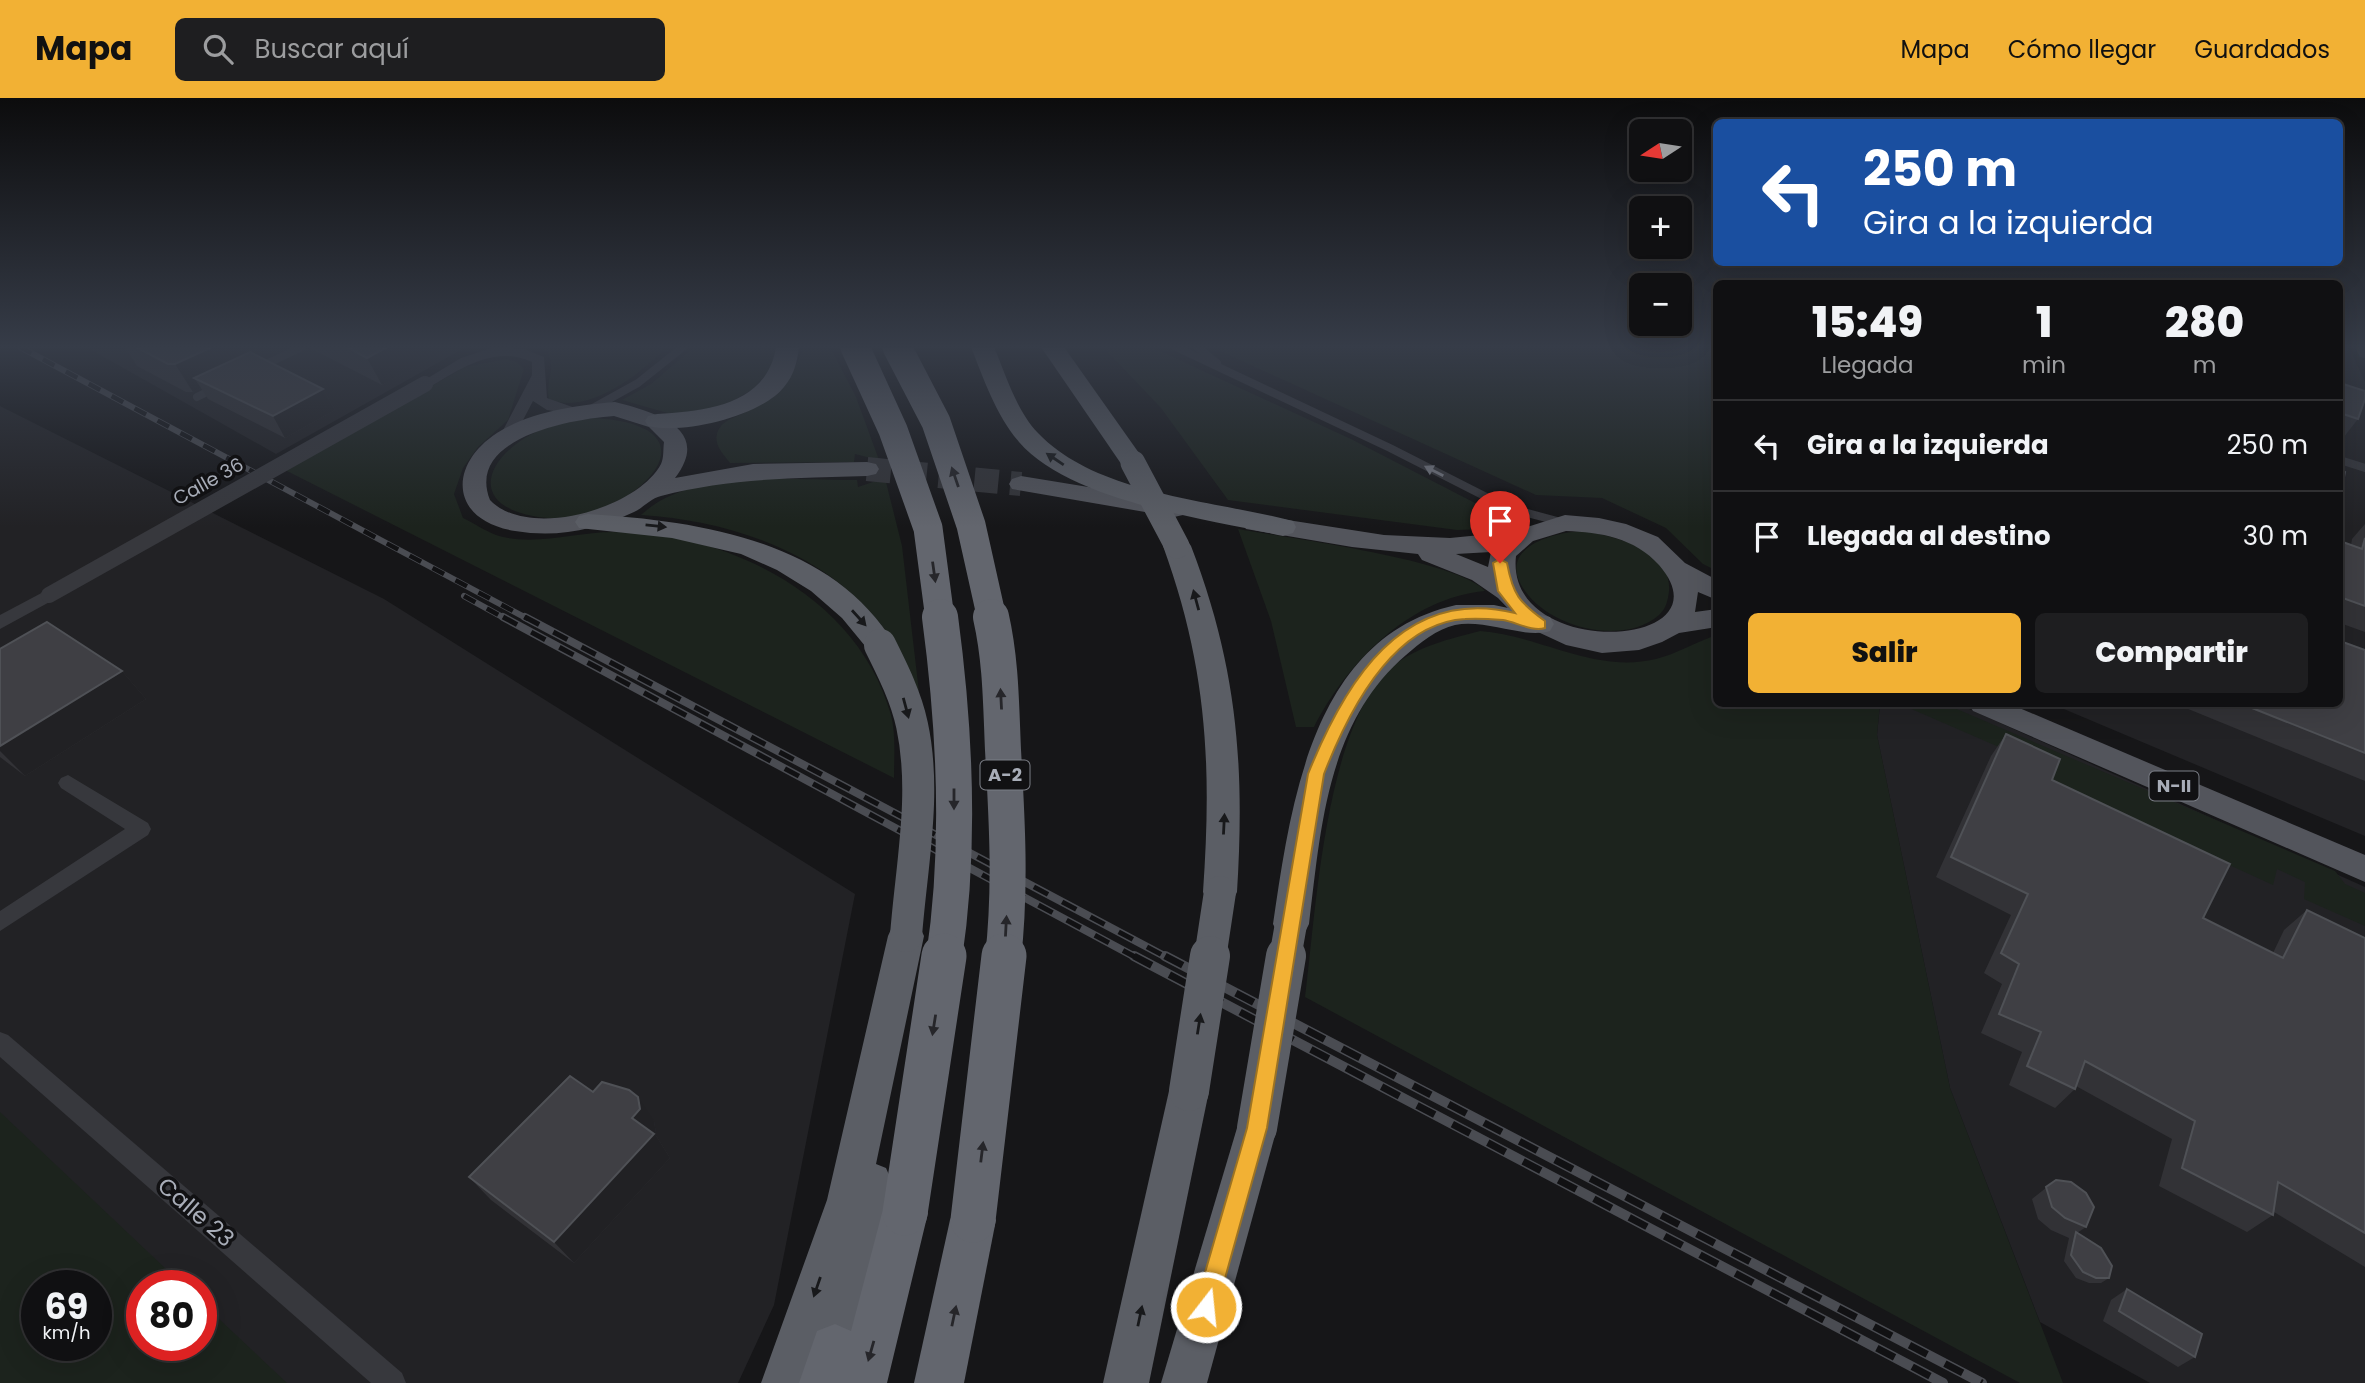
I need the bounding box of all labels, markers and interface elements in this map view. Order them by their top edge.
search box [175,18,665,81]
text: Mapa [35,25,133,72]
icon: search [199,30,237,68]
text: Buscar aquí [255,31,409,67]
text: Mapa [1900,33,1970,66]
text: Cómo llegar [2008,33,2156,66]
text: Guardados [2194,33,2330,66]
north arrow [1629,119,1692,182]
map controls [1629,119,1692,336]
text: 250 m [1863,135,2017,203]
icon: left [1748,147,1839,238]
button: + [1629,196,1692,259]
text: Gira a la izquierda [1863,200,2154,245]
button: − [1629,273,1692,336]
text: 15:49 [1812,293,1923,352]
text: 1 [2036,293,2052,352]
text: 280 [2165,293,2244,352]
text: Llegada [1821,349,1914,381]
text: min [2022,349,2066,381]
text: m [2193,349,2216,381]
icon: left [1748,427,1786,465]
text: Gira a la izquierda [1807,427,2049,463]
text: 250 m [2227,427,2308,463]
street label: Calle 36 [168,451,248,512]
one-way arrow [1046,452,1064,466]
one-way arrow [1424,465,1444,476]
one-way arrow [949,466,960,487]
pin [1470,491,1530,563]
icon: arrive [1481,502,1519,540]
icon: arrive [1748,518,1786,556]
text: Llegada al destino [1807,518,2051,554]
text: 30 m [2243,518,2308,554]
one-way arrow [645,521,667,532]
one-way arrow [928,561,939,583]
one-way arrow [1190,588,1201,610]
one-way arrow [851,609,867,627]
button: Salir [1748,613,2021,693]
button: Compartir [2035,613,2308,693]
one-way arrow [995,687,1006,709]
one-way arrow [902,698,912,719]
road number: A-2 [981,760,1030,790]
road number: N-II [2150,772,2198,800]
one-way arrow [948,788,960,810]
one-way arrow [1218,813,1229,835]
one-way arrow [1001,915,1012,937]
one-way arrow [1194,1013,1205,1035]
one-way arrow [928,1014,939,1036]
one-way arrow [976,1141,987,1163]
street label: Calle 23 [151,1170,241,1254]
speed limit sign: 80 [126,1270,217,1361]
position arrow [1169,1270,1243,1344]
one-way arrow [811,1277,822,1298]
text: 69 [45,1282,88,1331]
one-way arrow [948,1305,959,1327]
one-way arrow [1135,1305,1146,1327]
text: km/h [43,1320,90,1345]
one-way arrow [866,1340,876,1361]

